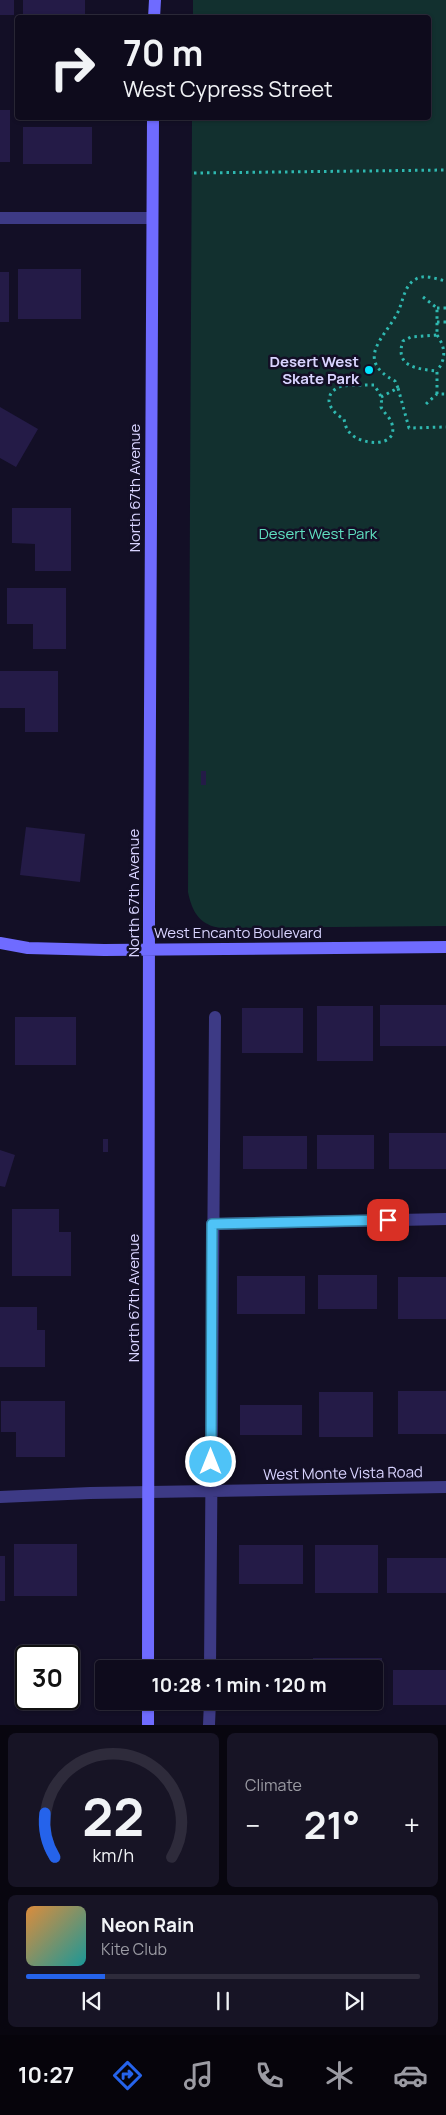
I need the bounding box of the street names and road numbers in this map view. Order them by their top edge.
street label: North 67th Avenue [124,423,145,552]
street label: North 67th Avenue [123,828,144,957]
street label: West Encanto Boulevard [154,922,322,943]
street label: North 67th Avenue [123,1233,144,1362]
street label: West Monte Vista Road [263,1461,423,1485]

